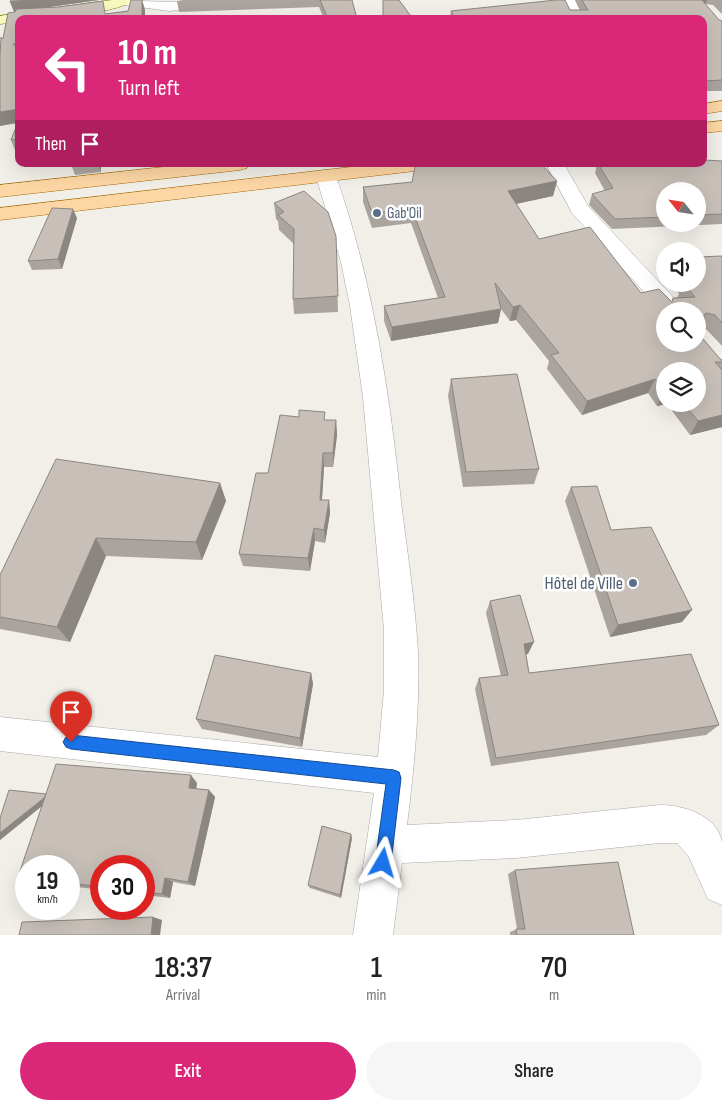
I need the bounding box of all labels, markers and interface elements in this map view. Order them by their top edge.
text: 10 m [118,32,177,75]
icon: left [35,35,100,100]
text: Turn left [118,75,180,102]
icon: arrive [76,130,104,158]
text: Then [35,133,66,156]
north arrow [656,182,706,232]
map controls [656,182,706,412]
place label: Gab'Oil [387,204,422,223]
marker: Gab'Oil [371,207,383,219]
button: sound [656,242,706,292]
button: search [656,302,706,352]
button: layers [656,362,706,412]
place label: Hôtel de Ville [545,573,623,594]
marker: Hôtel de Ville [627,577,639,589]
pin [50,691,92,742]
icon: arrive [57,698,85,726]
position arrow [356,836,408,888]
speed limit sign: 30 [90,855,155,920]
text: 19 [37,866,58,897]
text: km/h [37,892,58,907]
text: 18:37 [155,950,212,986]
text: 1 [371,950,382,986]
text: 70 [541,950,567,986]
text: Arrival [166,986,200,1005]
text: min [366,986,386,1005]
text: m [549,986,559,1005]
button: Exit [20,1042,356,1100]
button: Share [366,1042,702,1100]

